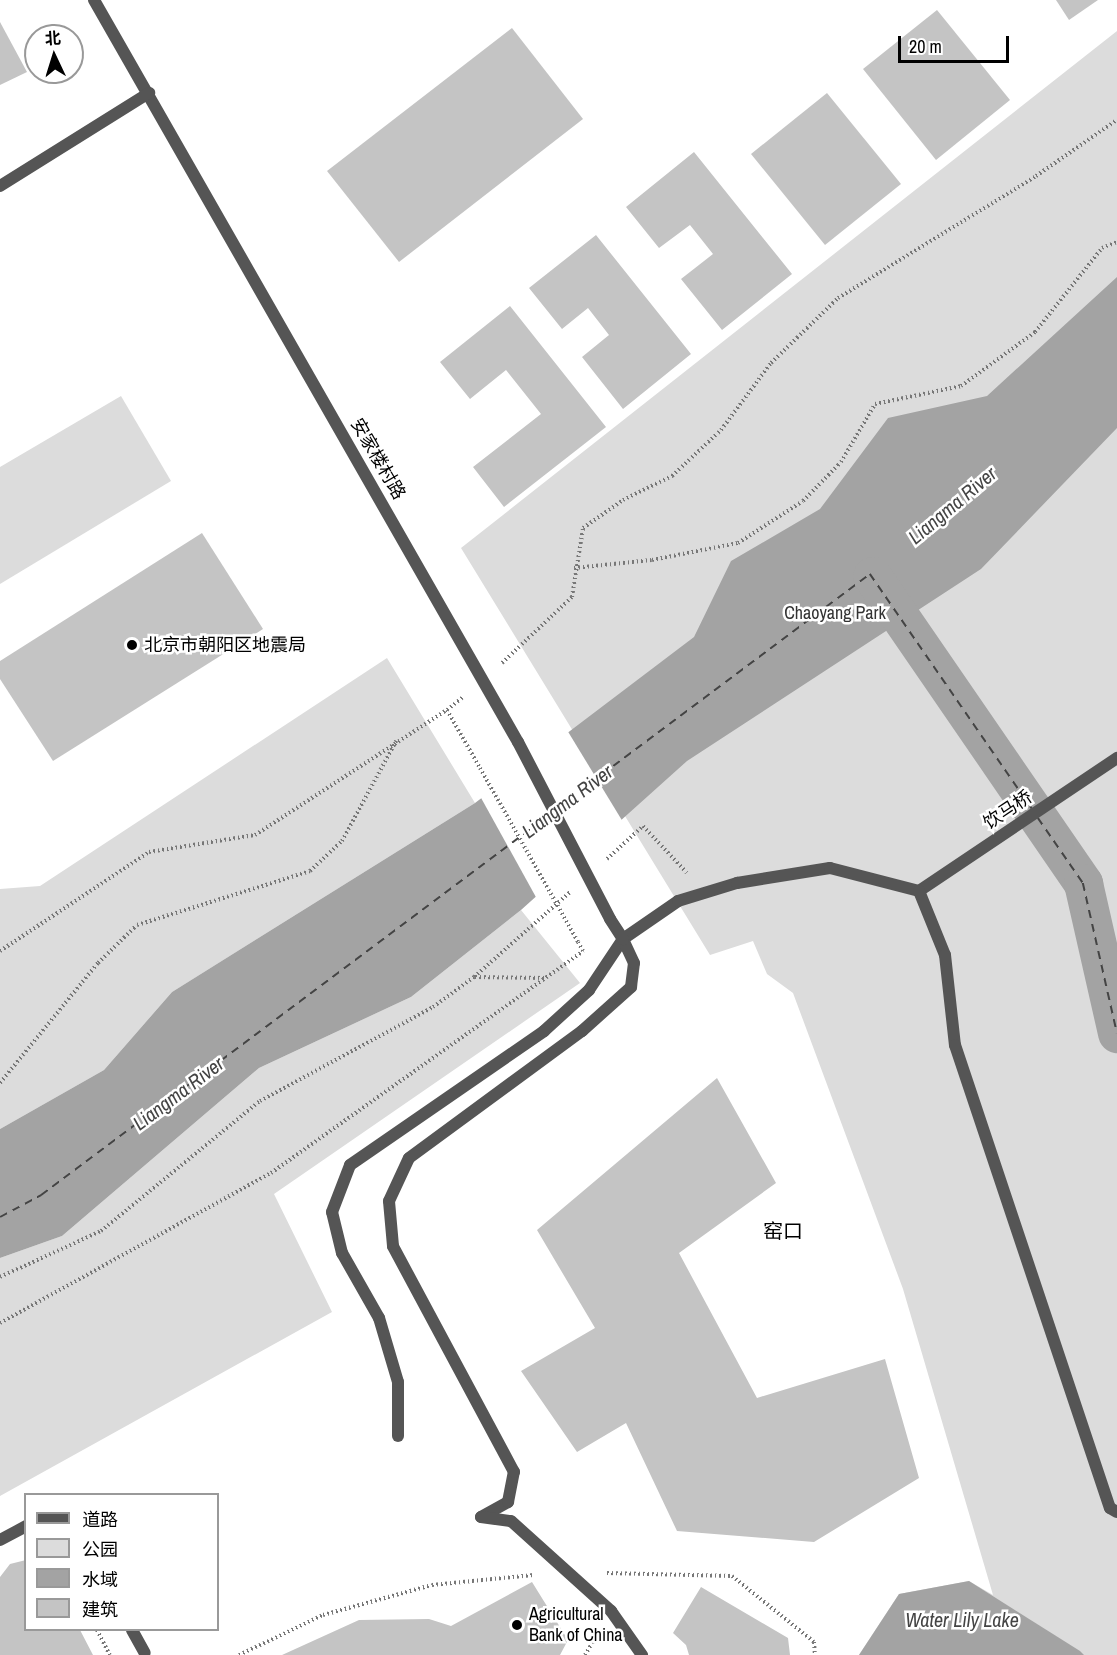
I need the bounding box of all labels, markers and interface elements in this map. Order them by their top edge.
north arrow [24,24,84,84]
scale bar [901,24,1012,62]
text: 北 [44,27,62,50]
text: 20 m [909,34,942,59]
street label: 安家楼村路 [346,415,410,503]
water label: Liangma River [903,461,1001,549]
park label: Chaoyang Park [784,602,886,624]
place label: 北京市朝阳区地震局 [144,634,306,656]
marker: 北京市朝阳区地震局 [125,638,139,652]
water label: Liangma River [517,759,617,843]
street label: 饮马桥 [980,786,1036,834]
water label: Liangma River [128,1051,228,1135]
district label: 窑口 [763,1218,803,1242]
legend [24,1493,219,1631]
text: 道路 [82,1507,118,1532]
text: 公园 [82,1537,118,1562]
text: 水域 [82,1567,118,1592]
text: 建筑 [82,1597,118,1622]
place label: Agricultural Bank of China [529,1604,623,1646]
water label: Water Lily Lake [905,1607,1019,1631]
marker: Agricultural Bank of China [510,1618,524,1632]

